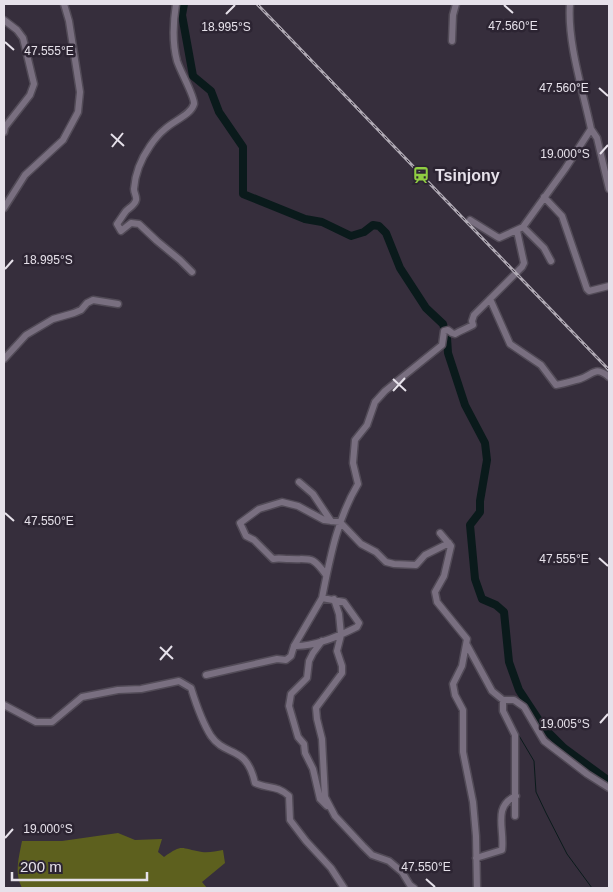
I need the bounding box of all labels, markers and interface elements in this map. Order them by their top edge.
text: 47.560°E [488,19,538,33]
text: 18.995°S [201,20,251,34]
text: 47.555°E [24,44,74,58]
text: 47.560°E [539,81,589,95]
text: 19.000°S [540,147,590,161]
station icon: Tsinjony [411,165,431,185]
place label: Tsinjony [435,167,500,184]
text: 18.995°S [23,253,73,267]
text: 47.550°E [24,514,74,528]
text: 47.555°E [539,552,589,566]
text: 19.005°S [540,717,590,731]
text: 19.000°S [23,822,73,836]
scale bar [12,850,148,882]
text: 200 m [20,858,62,875]
text: 47.550°E [401,860,451,874]

